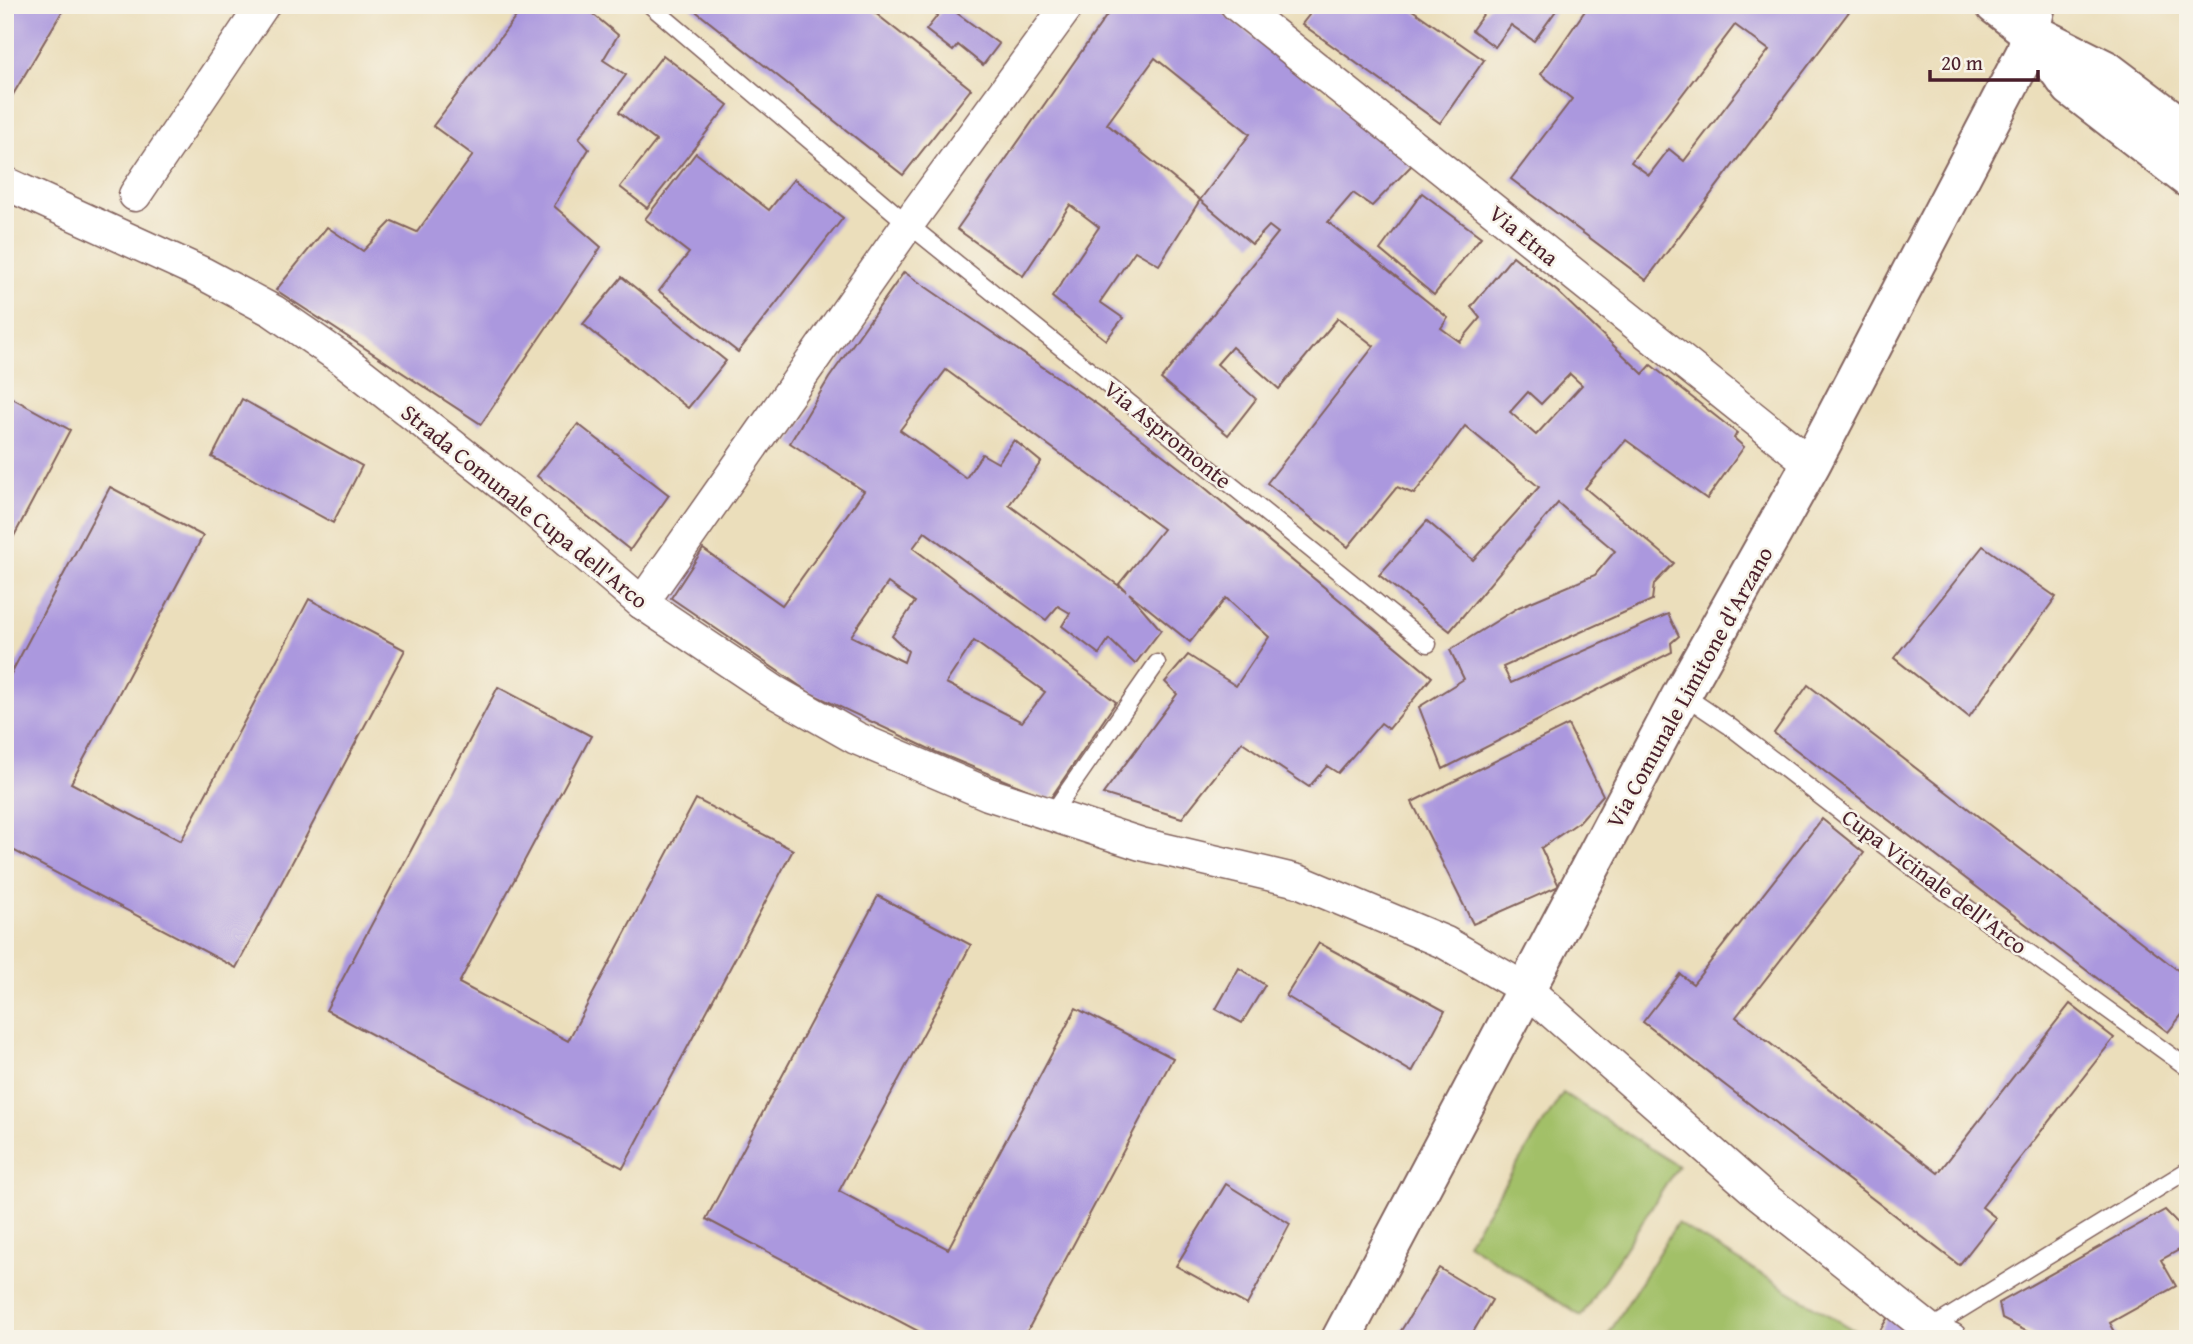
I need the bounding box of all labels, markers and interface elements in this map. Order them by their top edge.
scale bar [1930,38,2039,82]
text: 20 m [1941,47,1983,78]
street label: Via Etna [1482,197,1566,273]
street label: Via Aspromonte [1097,372,1239,496]
street label: Strada Comunale Cupa dell'Arco [394,396,656,616]
street label: Via Comunale Limitone d'Arzano [1598,540,1780,834]
street label: Cupa Vicinale dell'Arco [1835,800,2035,962]

